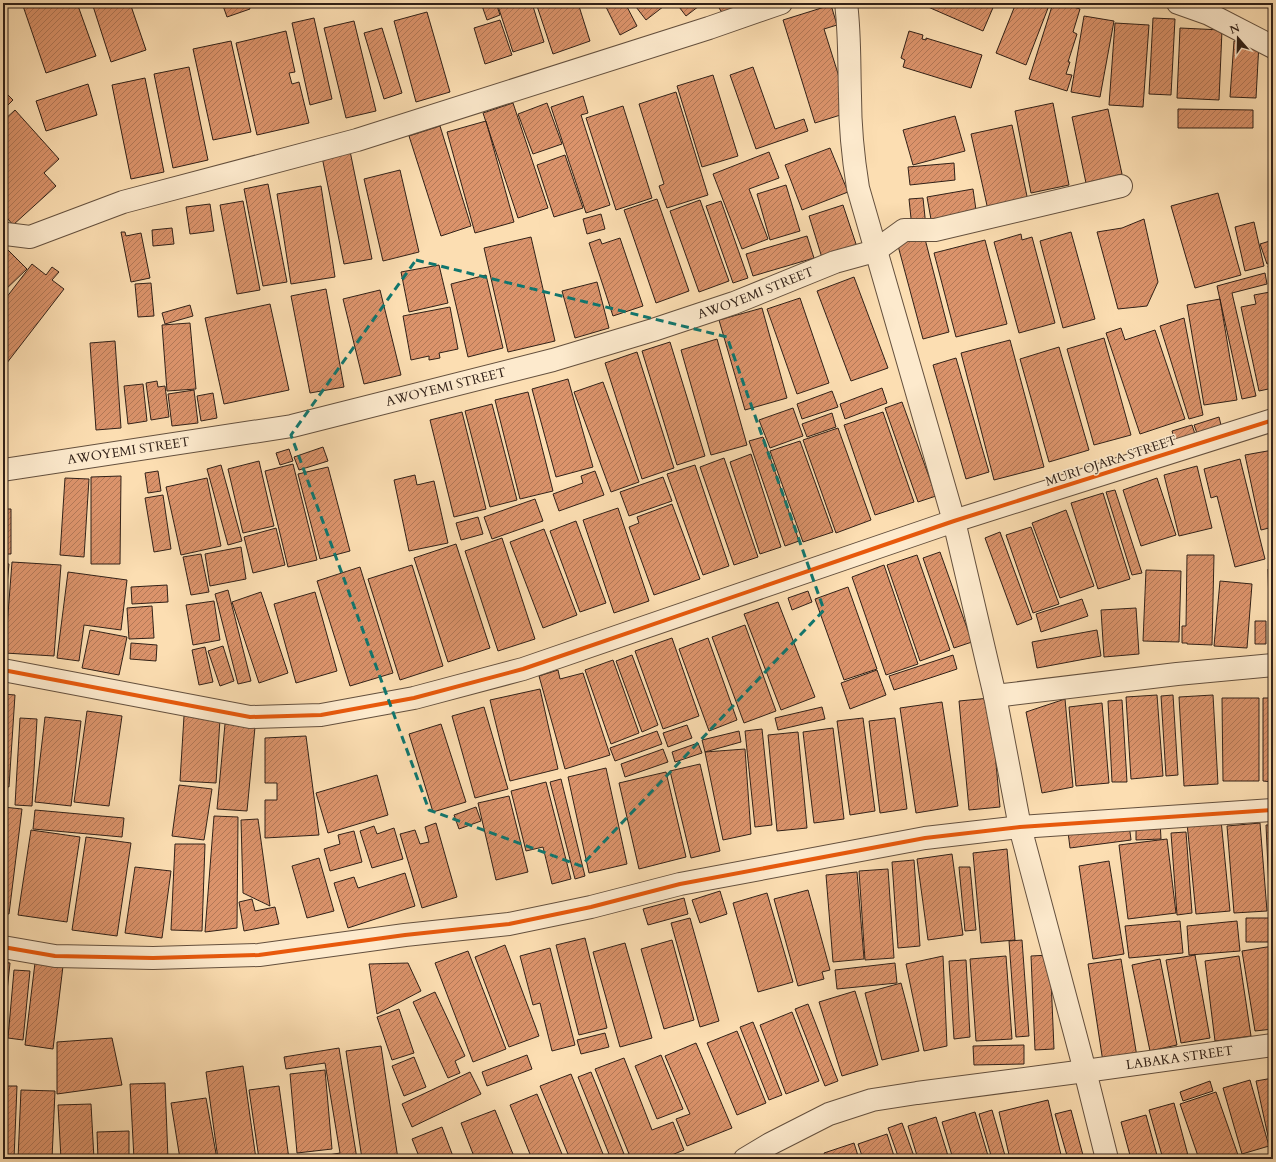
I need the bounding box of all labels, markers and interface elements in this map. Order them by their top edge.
north arrow [1218,18,1258,58]
text: N [1228,20,1242,38]
street label: AWOYEMI STREET [695,262,817,324]
street label: AWOYEMI STREET [384,363,508,411]
street label: MURI OJARA STREET [1043,431,1179,491]
street label: AWOYEMI STREET [66,433,191,469]
street label: LABAKA STREET [1125,1042,1235,1074]

